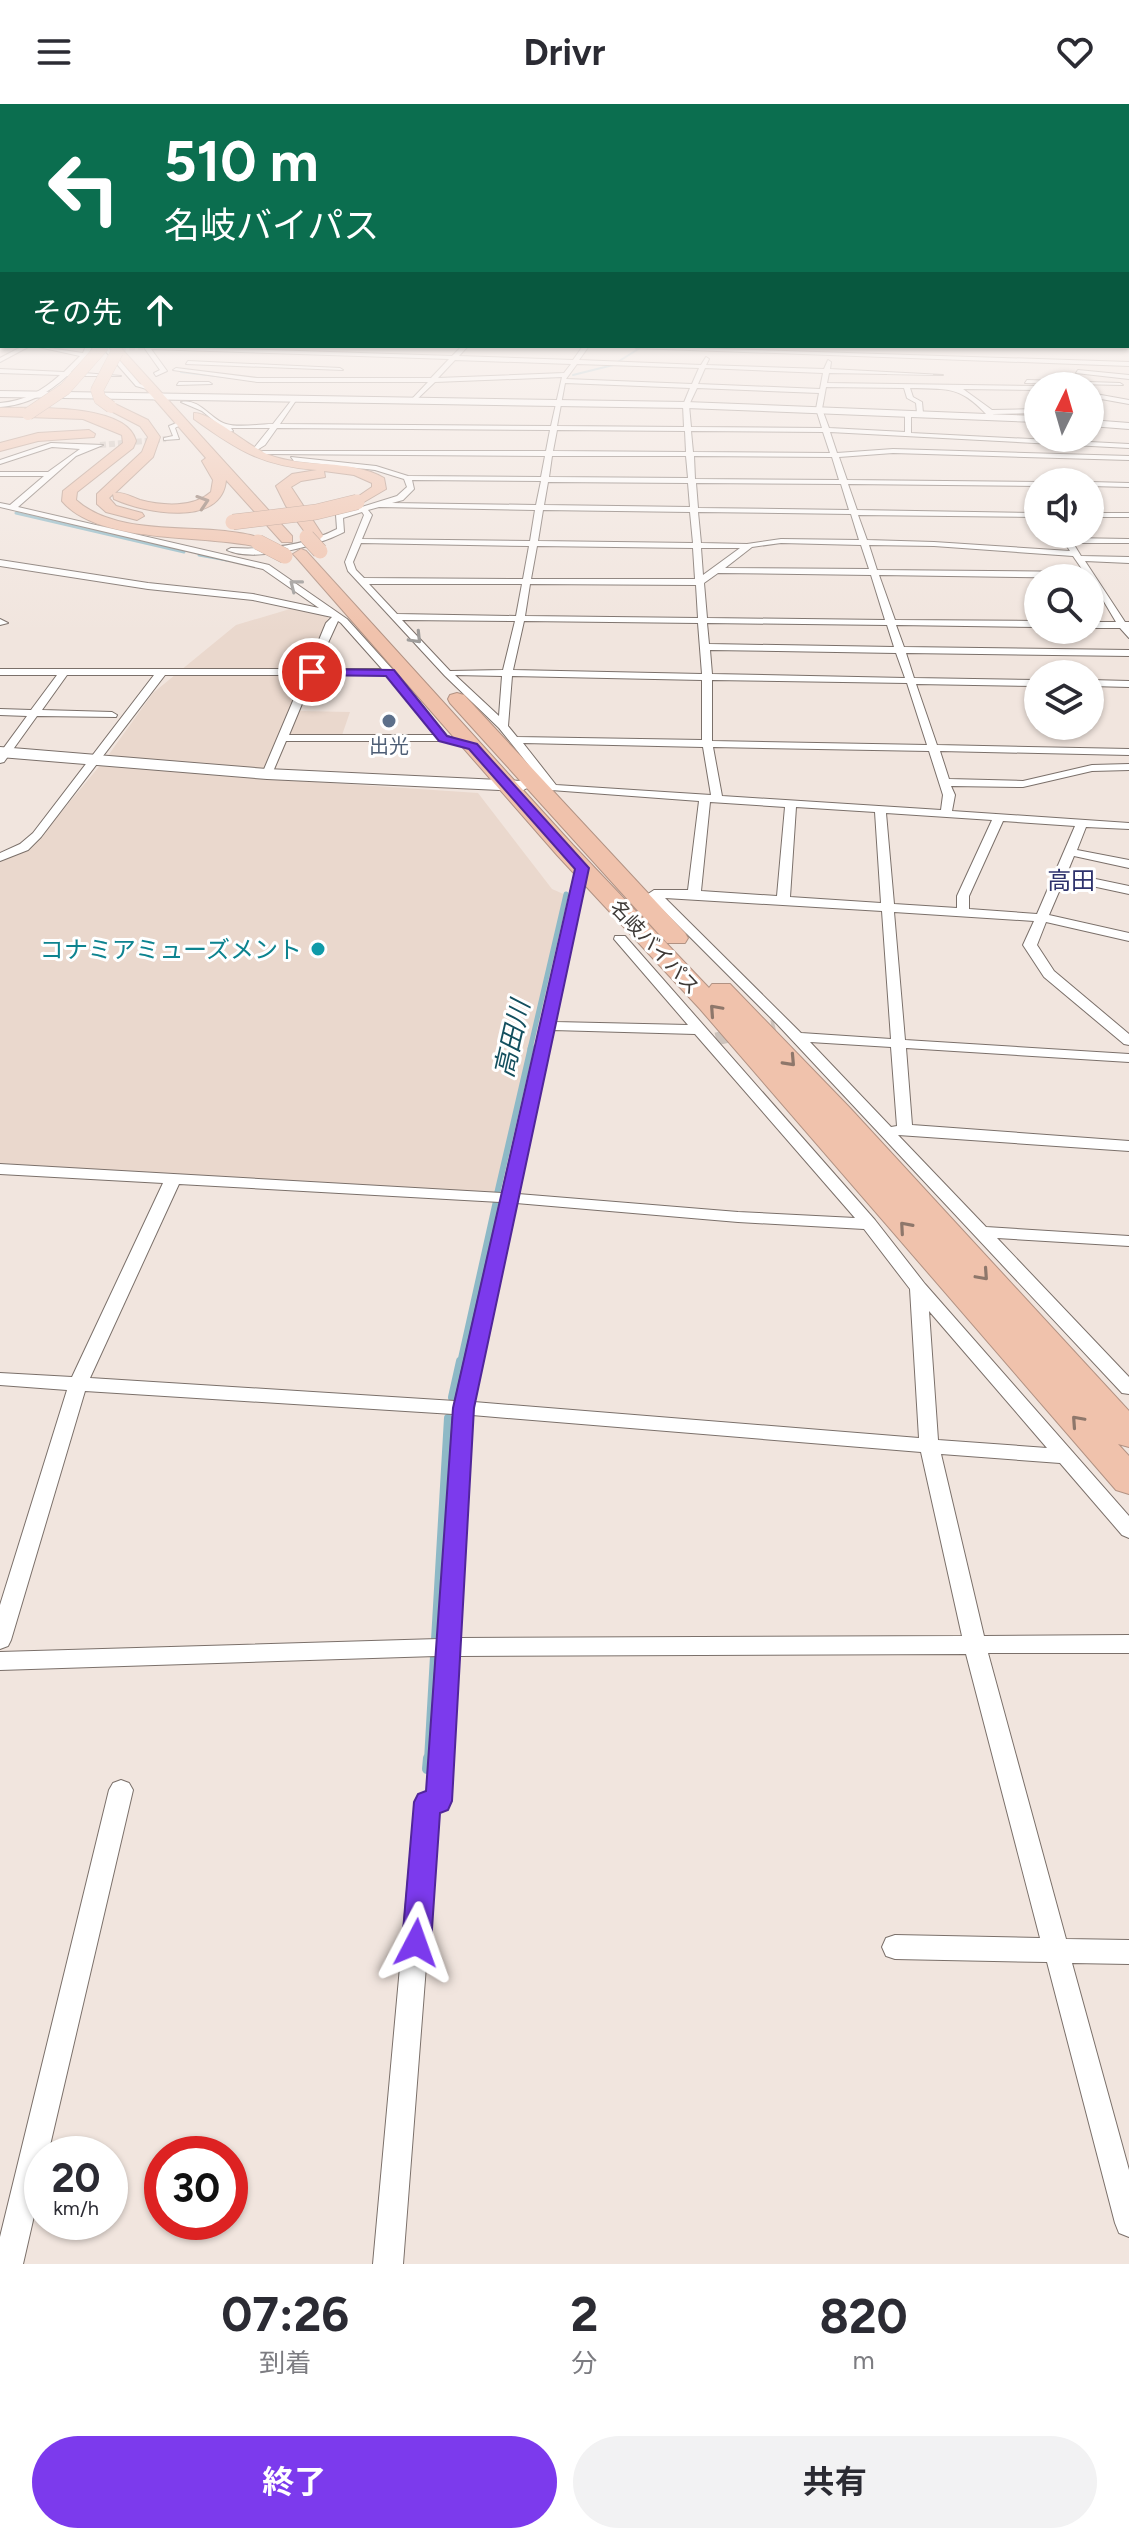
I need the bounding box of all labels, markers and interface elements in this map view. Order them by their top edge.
icon: menu [32,30,76,74]
icon: heart [1053,30,1097,74]
text: Drivr [524,31,605,74]
text: 510 m [164,128,319,195]
icon: left [32,136,136,240]
text: 名岐バイパス [164,204,379,247]
icon: ahead [138,288,182,332]
text: その先 [32,294,122,331]
north arrow [1024,372,1104,452]
map controls [1024,372,1104,740]
button: sound [1024,468,1104,548]
one-way arrow [195,495,209,511]
button: search [1024,564,1104,644]
one-way arrow [289,580,304,594]
one-way arrow [407,629,422,643]
pin [278,638,346,706]
icon: arrive [290,650,334,694]
button: layers [1024,660,1104,740]
marker: 出光 [380,712,398,730]
place label: 出光 [369,734,409,758]
district label: 高田 [1047,866,1095,895]
street label: 名岐バイパス [605,895,705,999]
place label: コナミアミューズメント [40,935,302,964]
marker: コナミアミューズメント [309,940,327,958]
water label: 高田川 [488,994,537,1081]
one-way arrow [710,1005,724,1020]
one-way arrow [781,1052,796,1066]
one-way arrow [900,1221,915,1236]
one-way arrow [973,1266,988,1280]
one-way arrow [1072,1416,1087,1431]
position arrow [374,1901,458,1985]
speed limit sign: 30 [144,2136,248,2240]
text: 20 [51,2154,101,2202]
text: km/h [53,2196,99,2220]
text: 07:26 [221,2285,349,2343]
text: 2 [570,2285,598,2343]
text: 820 [819,2287,908,2345]
text: m [852,2344,875,2376]
text: 到着 [259,2347,311,2379]
text: 分 [571,2347,597,2379]
button: 終了 [32,2436,557,2528]
button: 共有 [573,2436,1097,2528]

